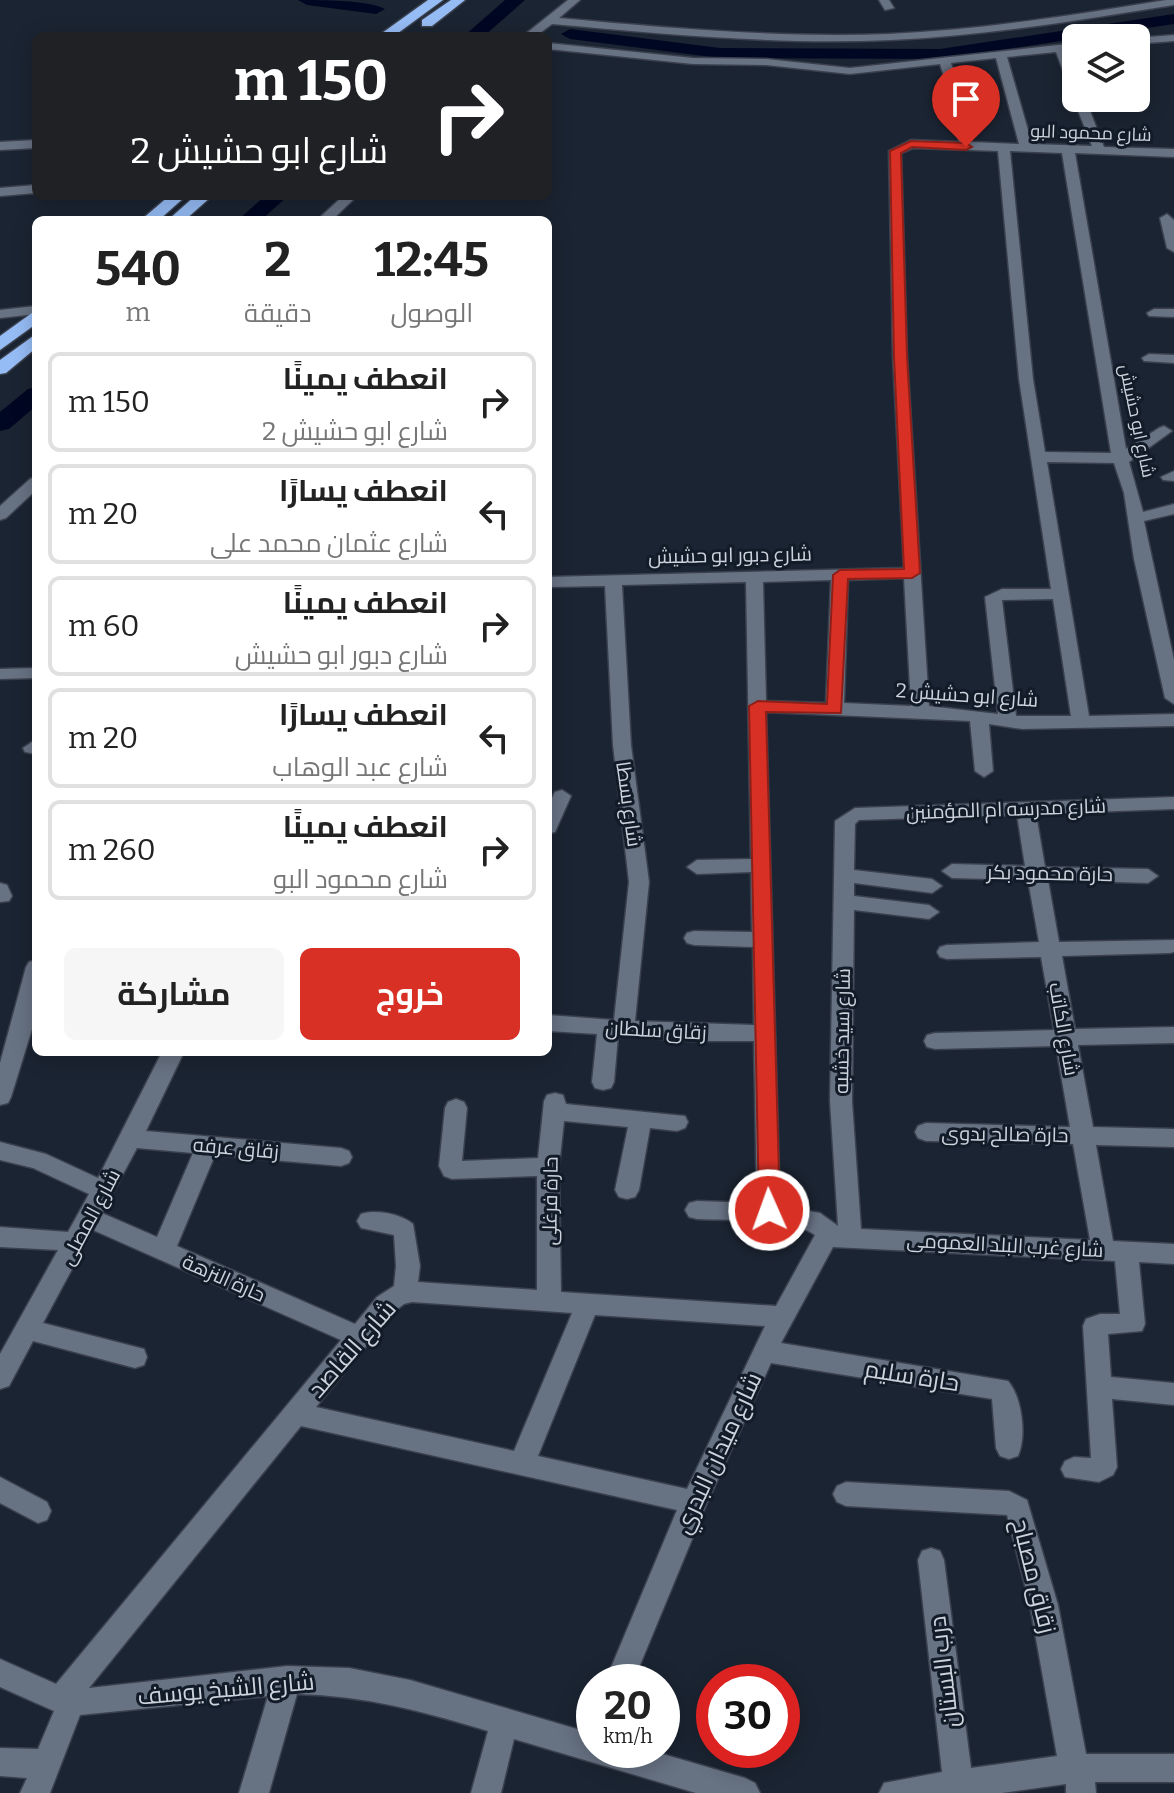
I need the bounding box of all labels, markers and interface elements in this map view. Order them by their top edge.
map controls [1062,24,1150,112]
button: layers [1062,24,1150,112]
text: 150 m [234,48,388,115]
icon: right [416,64,520,168]
pin [932,65,1000,147]
icon: arrive [944,77,988,121]
street label: شارع محمود البو [1030,120,1152,147]
text: شارع ابو حشيش 2 [131,129,388,173]
text: 2 [264,231,291,289]
text: 12:45 [375,231,489,289]
text: 540 [95,240,181,298]
text: m [126,297,150,328]
text: دقيقة [244,298,312,329]
text: الوصول [390,298,473,329]
text: انعطف يمينًا [283,361,448,397]
street label: شارع ابو حشيش [1113,362,1160,480]
icon: right [472,380,516,424]
text: 150 m [68,384,150,420]
text: شارع ابو حشيش 2 [262,416,448,447]
text: انعطف يسارًا [279,473,448,509]
icon: left [472,492,516,536]
text: 20 m [68,496,138,532]
text: شارع عثمان محمد على [210,528,448,559]
street label: شارع دبور ابو حشيش [648,542,812,570]
text: انعطف يمينًا [283,585,448,621]
icon: right [472,604,516,648]
text: 60 m [68,608,139,644]
text: شارع دبور ابو حشيش [235,640,448,671]
street label: شارع ابو حشيش 2 [895,678,1039,714]
text: انعطف يسارًا [279,697,448,733]
icon: left [472,716,516,760]
text: 20 m [68,720,138,756]
text: شارع عبد الوهاب [272,752,448,783]
street label: شارع بسطا [609,760,647,849]
street label: شارع مدرسه ام المؤمنين [906,794,1106,826]
text: انعطف يمينًا [283,809,448,845]
icon: right [472,828,516,872]
text: 260 m [68,832,156,868]
street label: حارة محمود بكر [986,860,1113,886]
text: شارع محمود البو [273,864,448,895]
button: مشاركة [64,948,284,1040]
button: خروج [300,948,520,1040]
street label: شارع سيد خشبه [829,968,857,1094]
street label: شارع الكاتب [1042,980,1084,1078]
street label: زقاق سلطان [605,1015,707,1046]
street label: حارة صالح بدوى [941,1121,1069,1149]
street label: زقاق عرفه [192,1132,280,1165]
street label: حارة فرغلى [537,1156,564,1246]
street label: شارع المصلى [55,1165,127,1270]
position arrow [727,1168,811,1252]
street label: شارع غرب البلد العمومى [906,1228,1104,1264]
street label: حارة النزهة [179,1249,269,1307]
street label: شارع القاصد [302,1295,403,1405]
street label: حارة سليم [862,1355,961,1399]
street label: شارع ميدان البدري [668,1368,771,1540]
street label: زقاق مصباح [1004,1516,1062,1637]
street label: درب البستان [923,1614,965,1730]
speed limit sign: 30 [696,1664,800,1768]
street label: شارع الشيخ يوسف [136,1667,316,1713]
text: 20 [604,1682,652,1730]
text: km/h [603,1724,653,1748]

